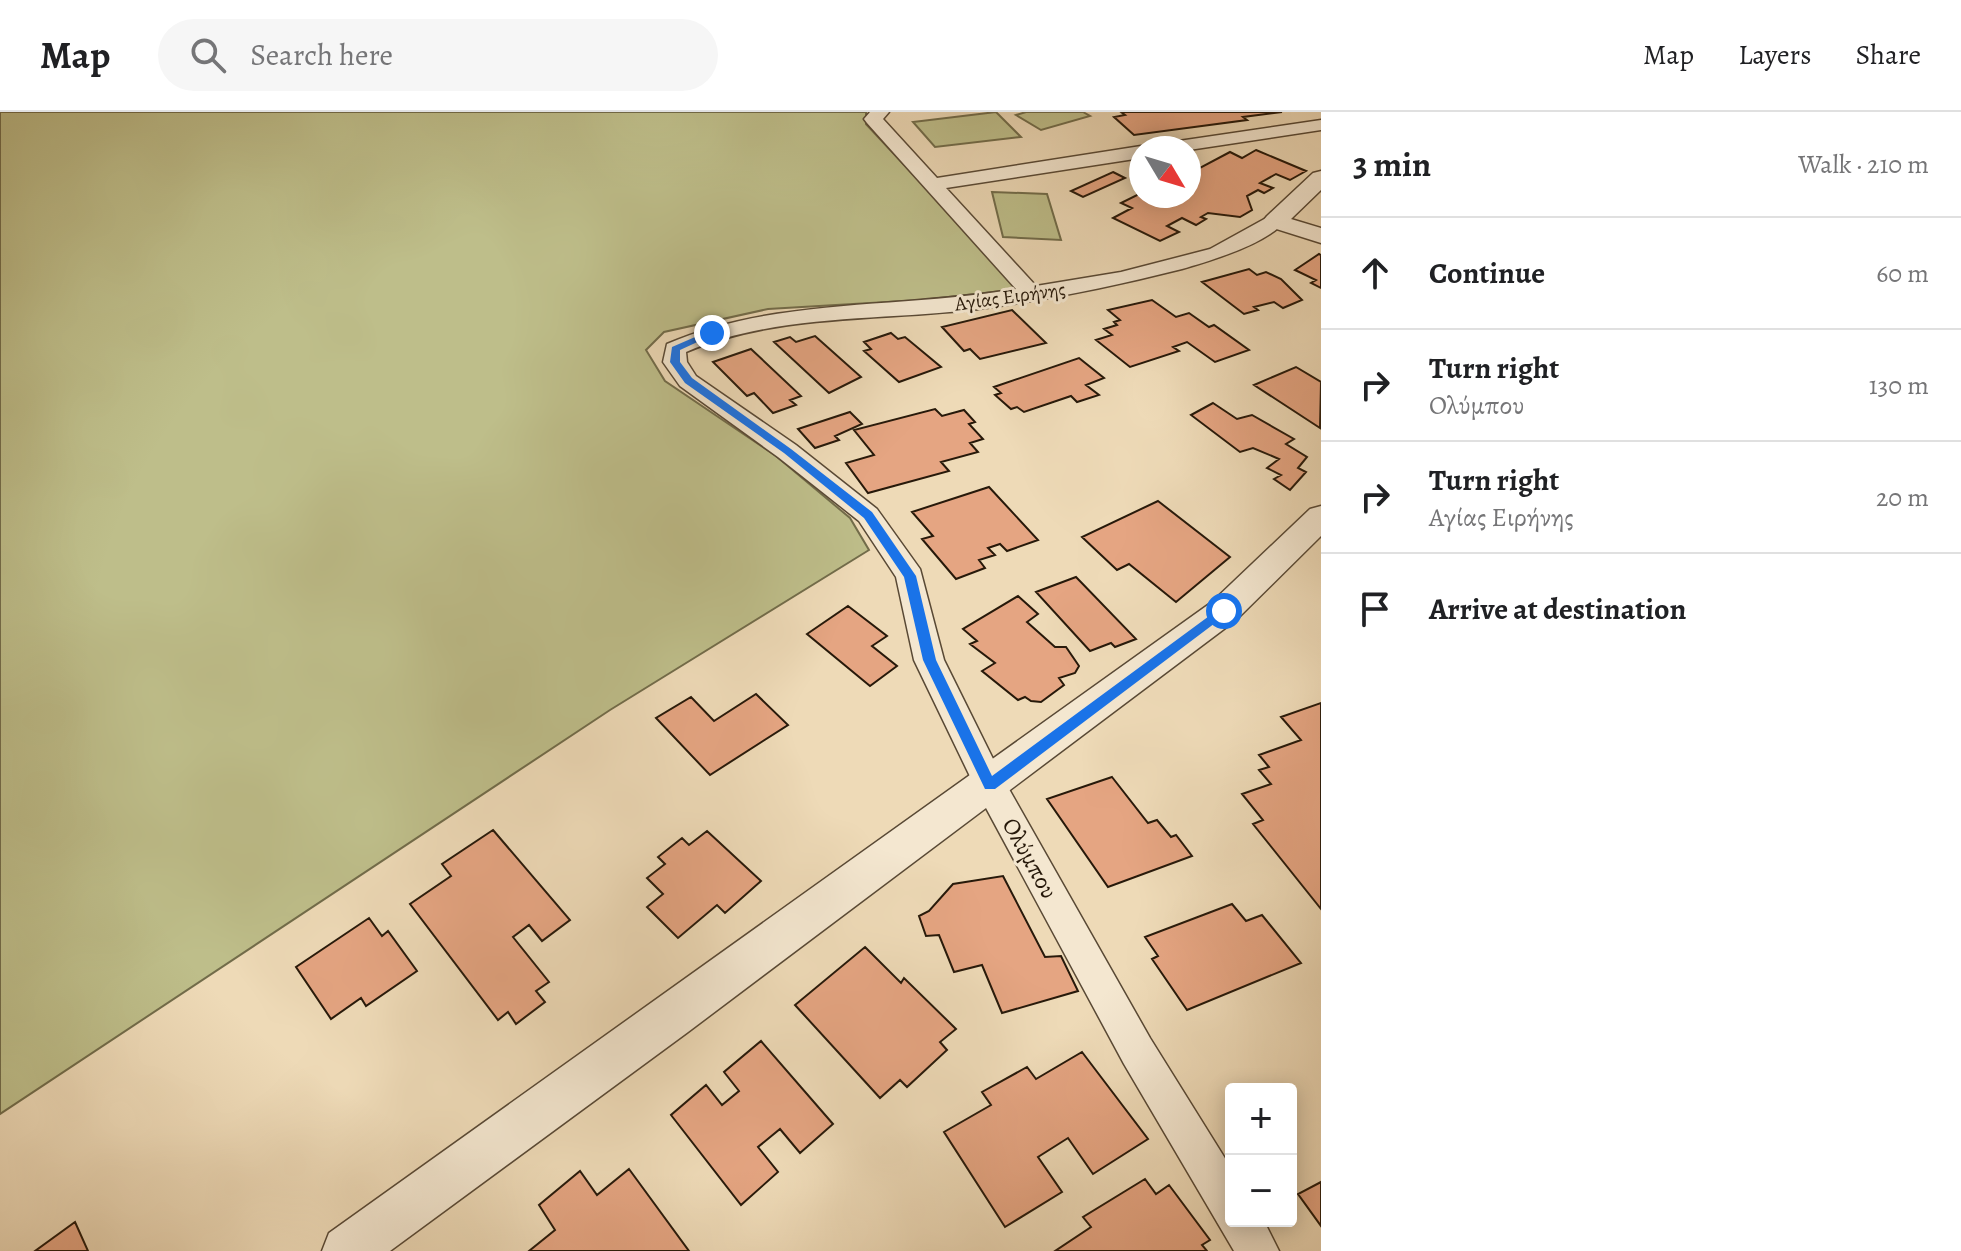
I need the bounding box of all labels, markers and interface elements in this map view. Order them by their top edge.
search box [158,19,718,91]
text: Map [40,29,110,81]
icon: search [186,33,230,77]
text: Search here [250,35,393,75]
text: Map [1643,36,1694,74]
text: Layers [1738,36,1811,74]
text: Share [1855,36,1921,74]
north arrow [1129,136,1201,208]
text: 3 min [1353,141,1431,188]
text: Walk · 210 m [1798,147,1929,182]
icon: ahead [1353,251,1397,295]
text: Continue [1429,253,1545,293]
text: 60 m [1876,256,1929,291]
street label: Αγίας Ειρήνης [952,275,1067,318]
route end [694,315,730,351]
text: Turn right [1429,348,1559,388]
icon: right [1353,363,1397,407]
text: 130 m [1869,368,1929,403]
text: Ολύμπου [1429,388,1524,423]
text: Turn right [1429,460,1559,500]
icon: right [1353,475,1397,519]
text: 20 m [1876,480,1929,515]
text: Αγίας Ειρήνης [1429,500,1574,535]
icon: arrive [1353,587,1397,631]
text: Arrive at destination [1429,589,1686,629]
route start [1206,593,1242,629]
street label: Ολύμπου [995,812,1065,904]
map controls [1225,1083,1297,1227]
button: + [1225,1083,1297,1155]
button: − [1225,1155,1297,1227]

